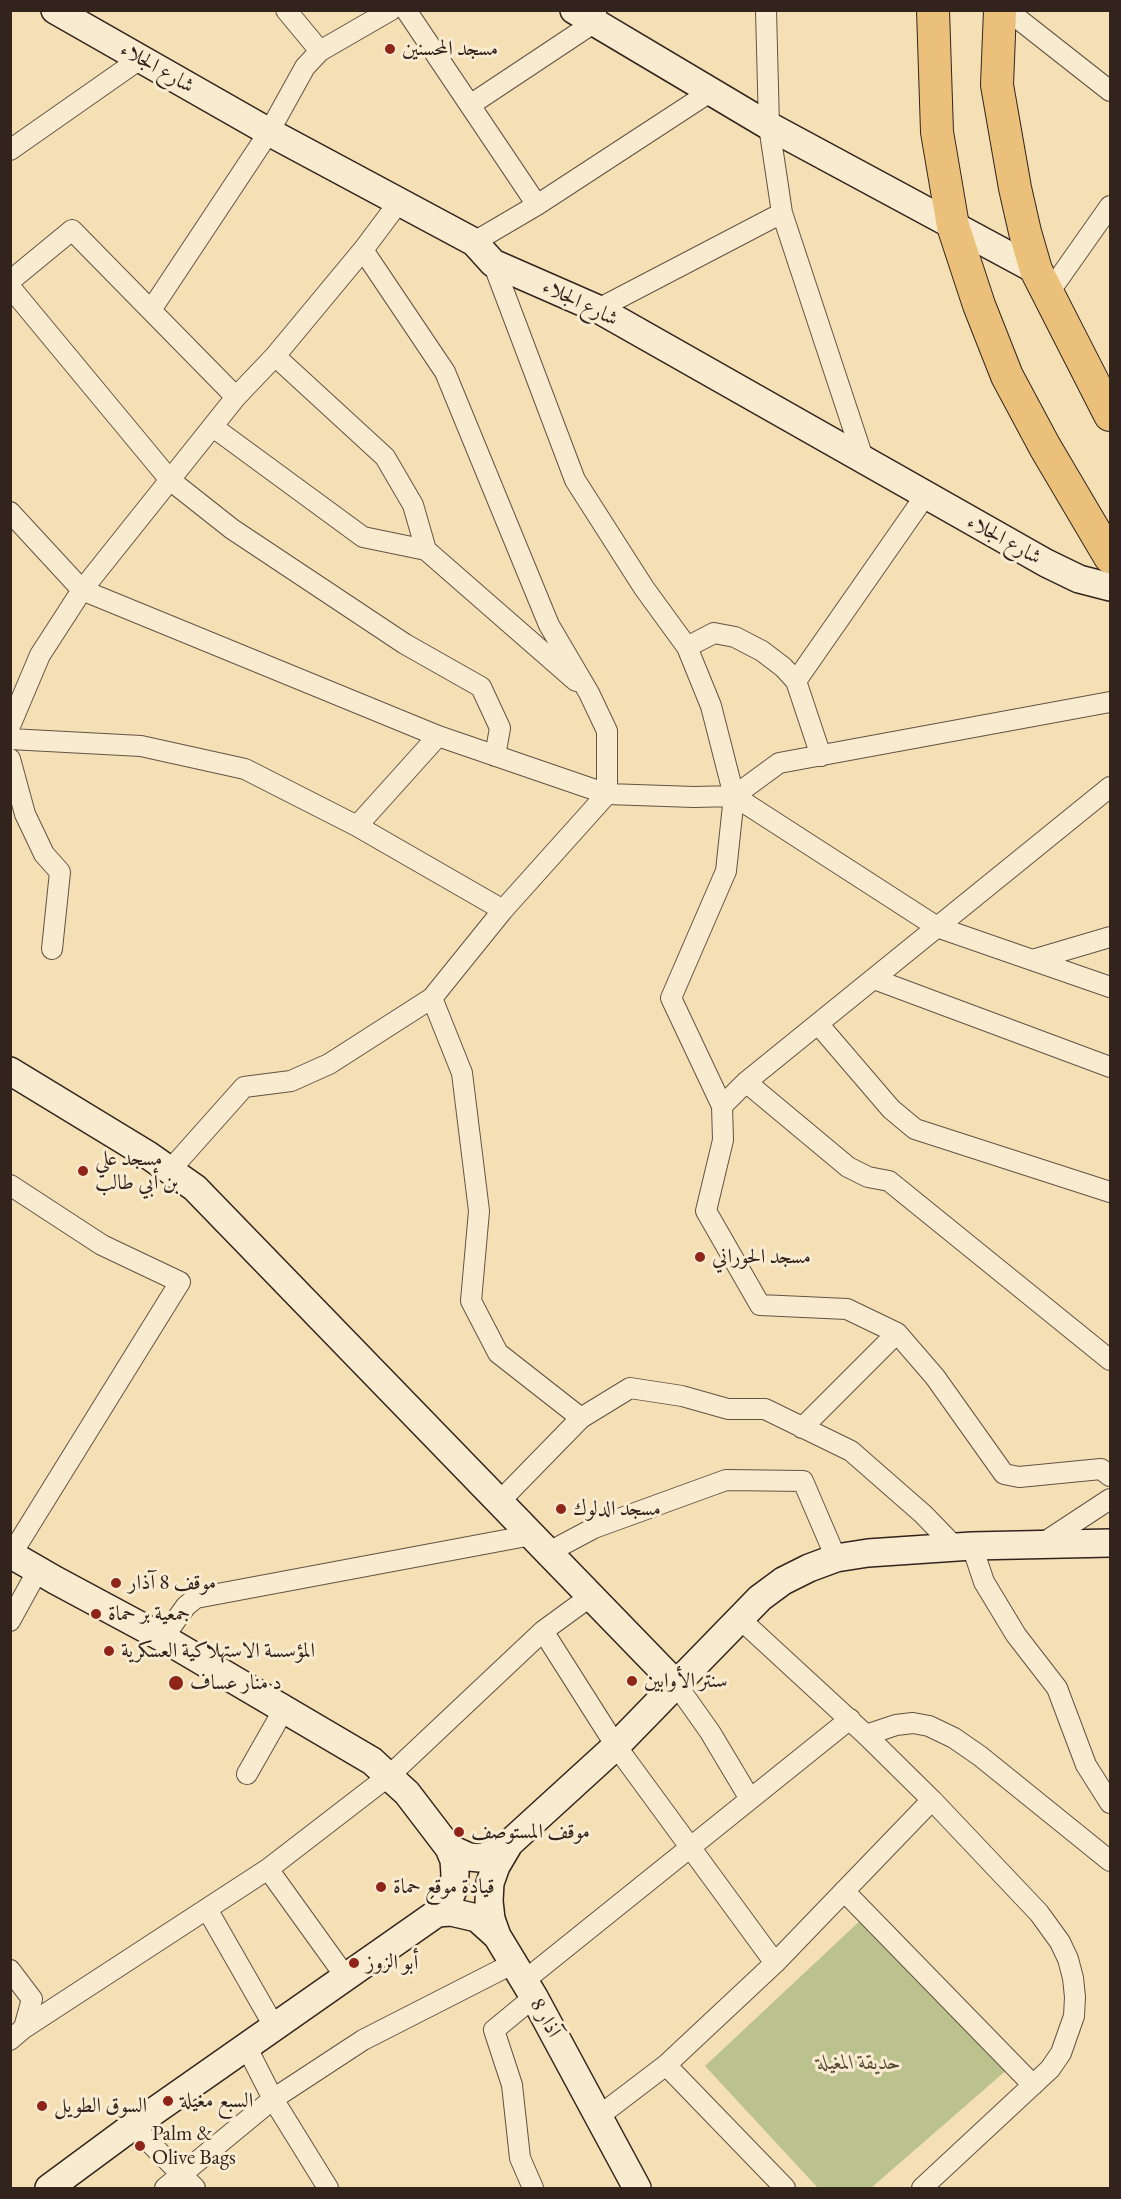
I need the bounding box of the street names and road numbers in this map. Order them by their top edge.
street label: شارع الجلاء [116,37,198,99]
street label: شارع الجلاء [538,274,622,332]
street label: شارع الجلاء [962,509,1046,571]
street label: 8 آذار [524,1994,566,2042]

